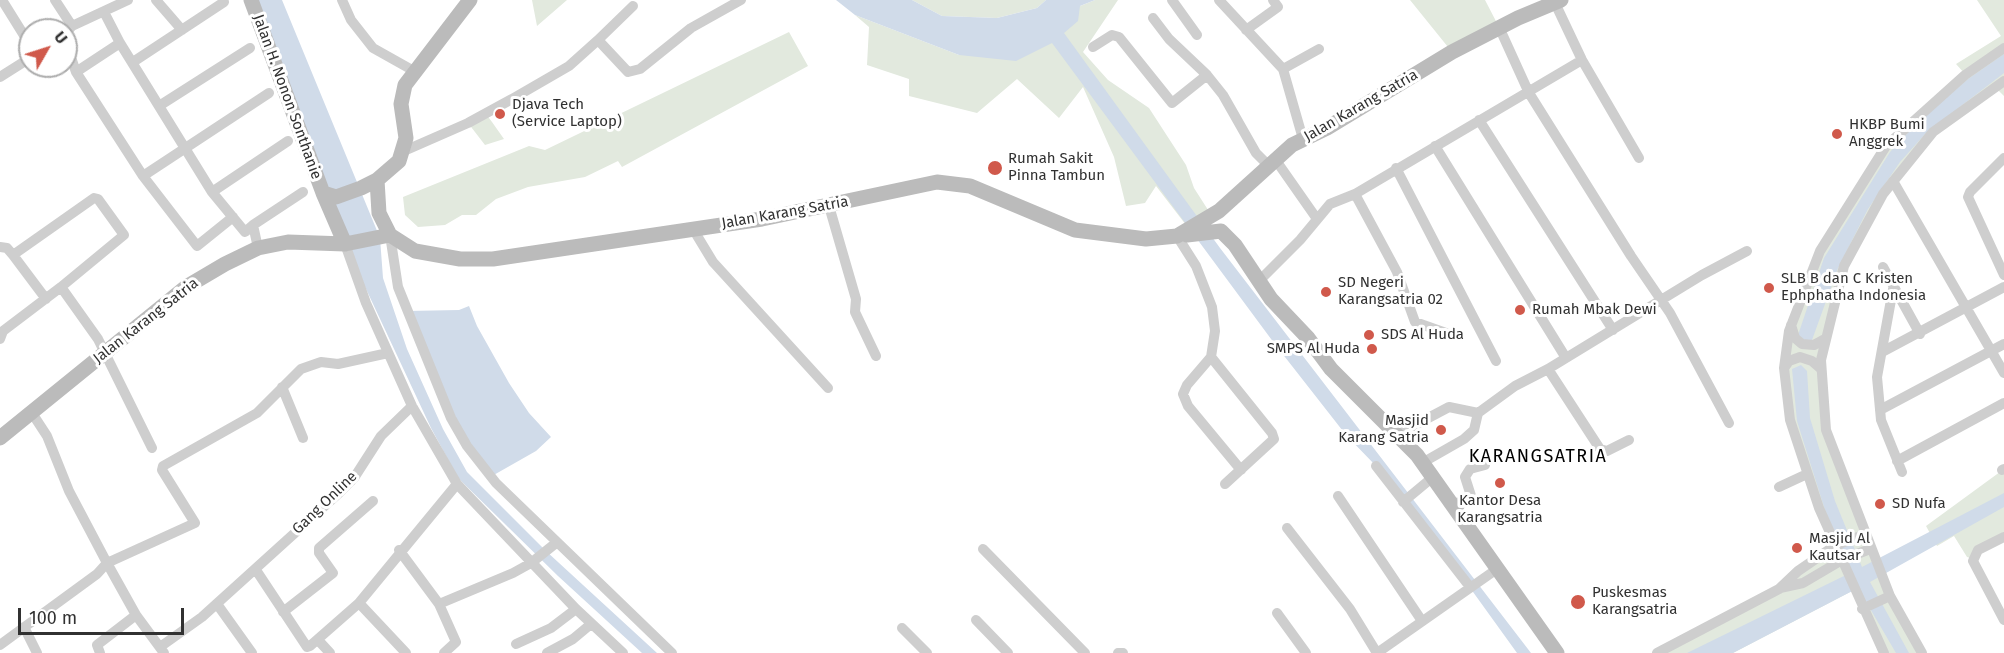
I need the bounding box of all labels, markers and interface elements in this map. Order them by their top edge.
street label: Jalan H. Nonon Sonthanie [249,12,325,182]
north arrow [18,18,78,78]
text: U [50,28,71,48]
street label: Jalan Karang Satria [1301,66,1421,146]
place label: Djava Tech (Service Laptop) [512,96,622,131]
marker: Djava Tech (Service Laptop) [493,107,507,121]
place label: HKBP Bumi Anggrek [1849,116,1925,151]
marker: HKBP Bumi Anggrek [1830,127,1844,141]
place label: Rumah Sakit Pinna Tambun [1008,150,1105,185]
marker: Rumah Sakit Pinna Tambun [986,159,1004,177]
street label: Jalan Karang Satria [720,193,850,233]
place label: SLB B dan C Kristen Ephphatha Indonesia [1781,270,1926,305]
street label: Jalan Karang Satria [90,274,202,368]
place label: SD Negeri Karangsatria 02 [1338,274,1443,309]
marker: SLB B dan C Kristen Ephphatha Indonesia [1762,281,1776,295]
marker: SD Negeri Karangsatria 02 [1319,285,1333,299]
place label: Rumah Mbak Dewi [1532,301,1657,319]
marker: Rumah Mbak Dewi [1513,303,1527,317]
place label: SDS Al Huda [1381,326,1464,344]
marker: SDS Al Huda [1362,328,1376,342]
place label: SMPS Al Huda [1267,340,1360,358]
marker: SMPS Al Huda [1365,342,1379,356]
place label: Masjid Karang Satria [1338,412,1429,447]
marker: Masjid Karang Satria [1434,423,1448,437]
district label: KARANGSATRIA [1469,446,1607,468]
street label: Gang Online [289,468,361,538]
marker: Kantor Desa Karangsatria [1493,476,1507,490]
place label: Kantor Desa Karangsatria [1457,492,1543,527]
place label: SD Nufa [1892,495,1946,513]
marker: SD Nufa [1873,497,1887,511]
place label: Masjid Al Kautsar [1809,530,1870,565]
marker: Masjid Al Kautsar [1790,541,1804,555]
place label: Puskesmas Karangsatria [1592,584,1677,619]
marker: Puskesmas Karangsatria [1569,593,1587,611]
scale bar [21,596,188,634]
text: 100 m [29,607,77,629]

